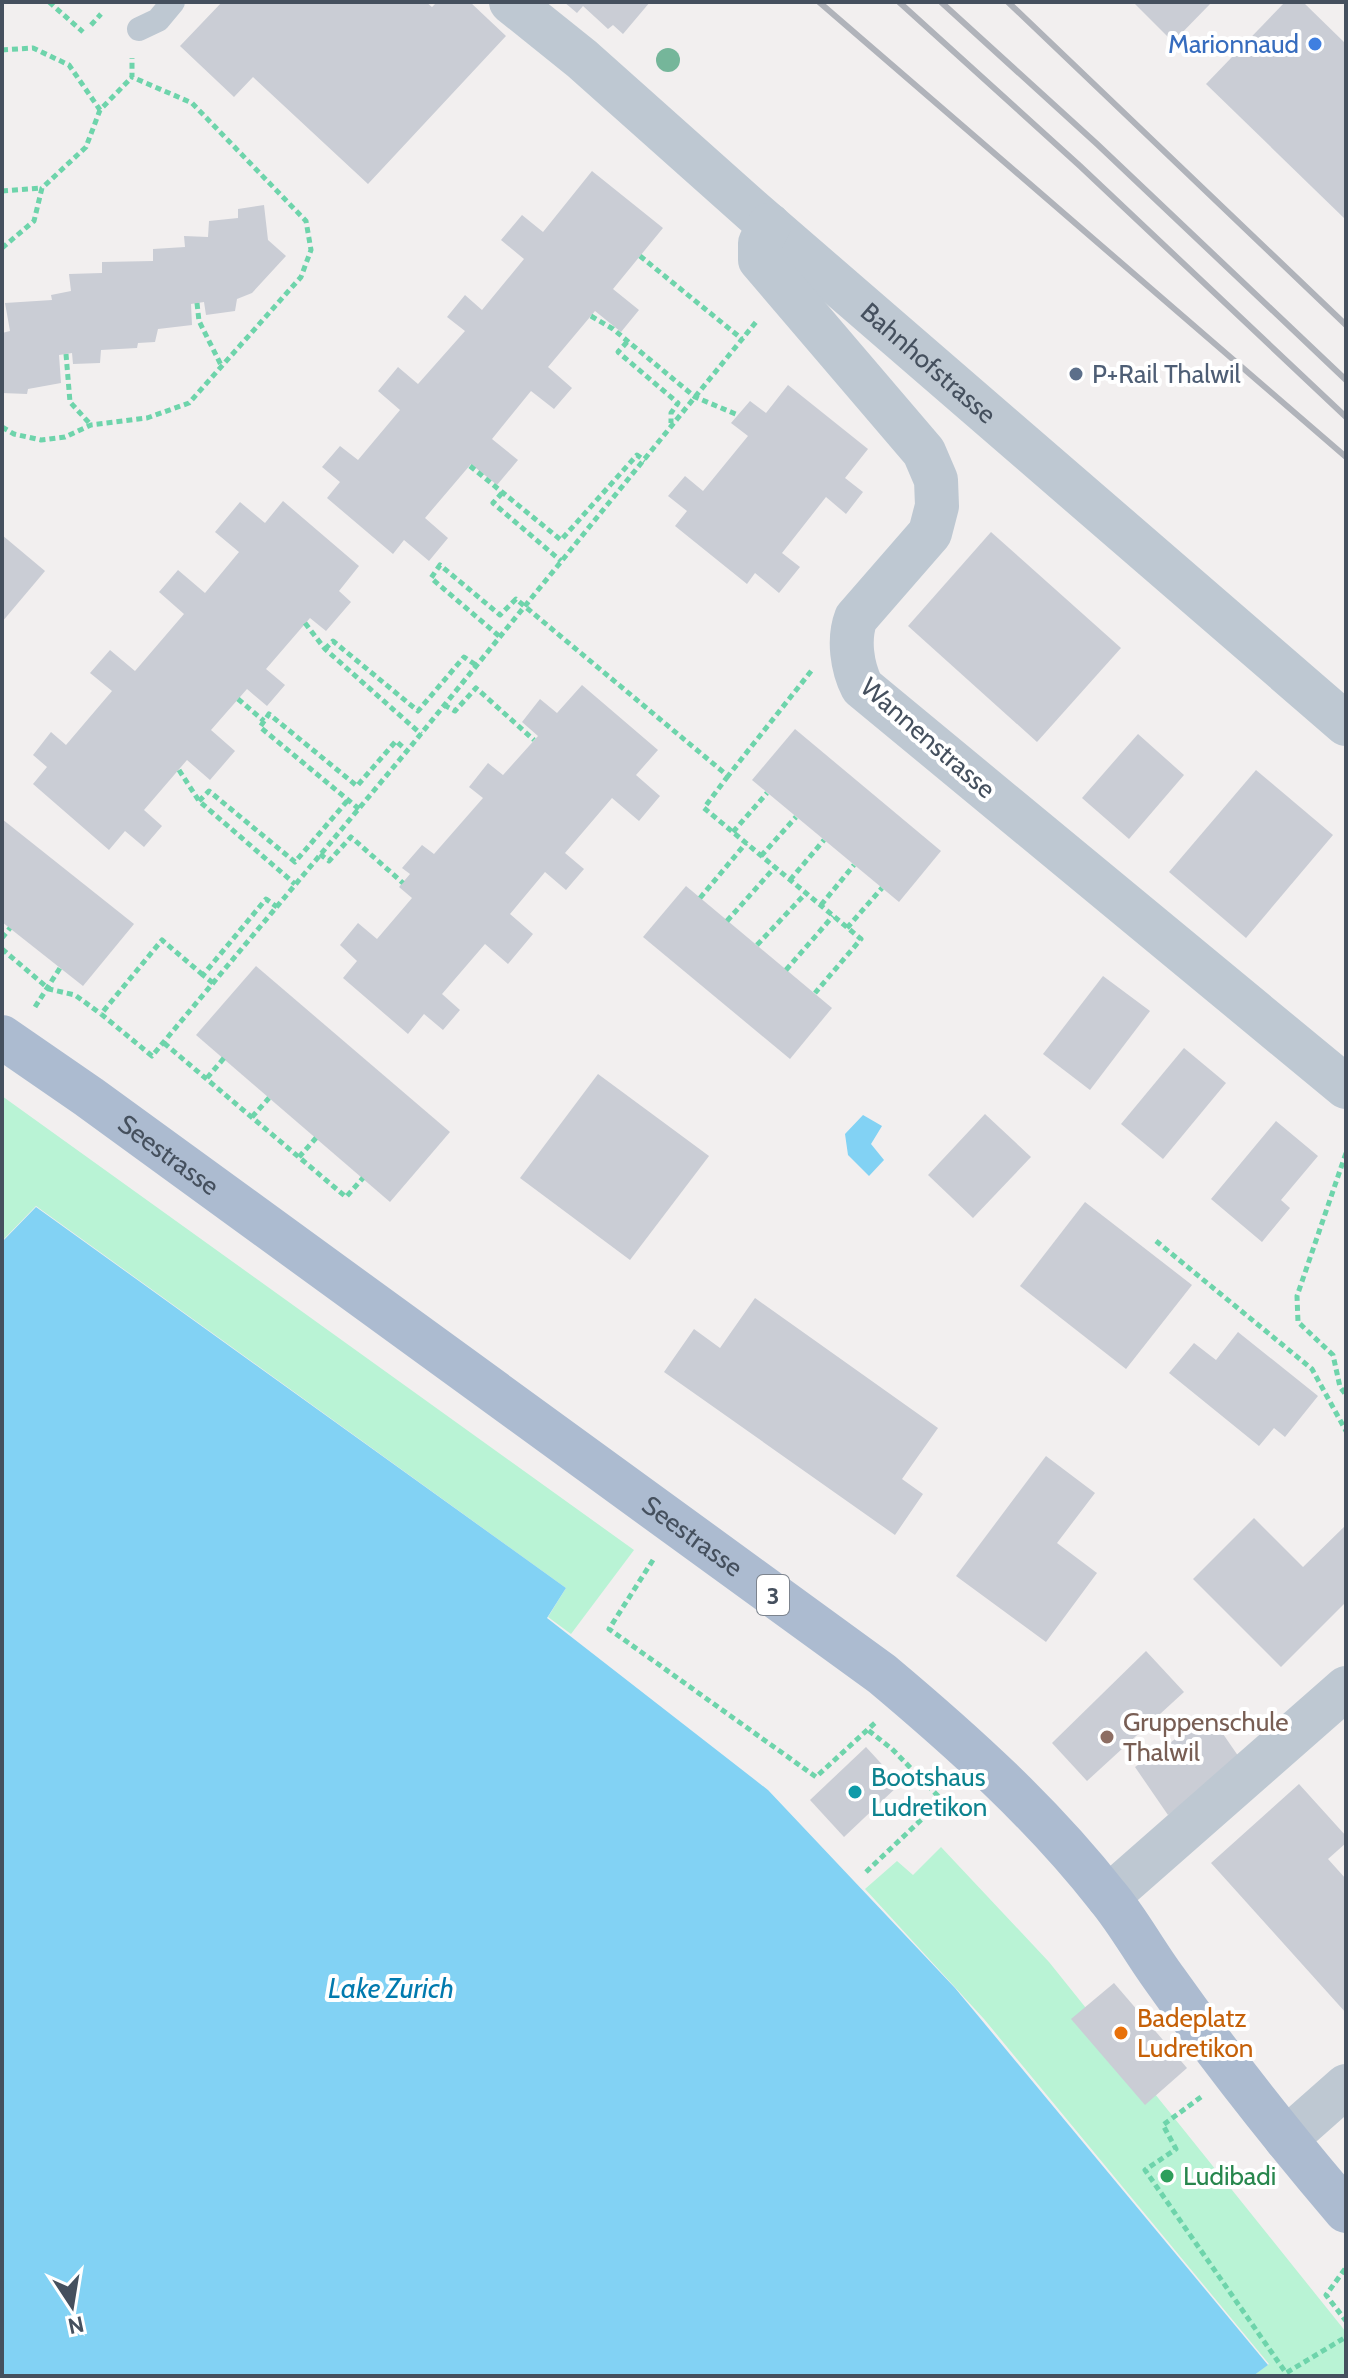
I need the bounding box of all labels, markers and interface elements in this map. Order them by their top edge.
place label: Marionnaud [1168,28,1299,60]
marker: Marionnaud [1306,35,1324,53]
street label: Bahnhofstrasse [854,296,1003,430]
place label: P+Rail Thalwil [1092,358,1241,390]
marker: P+Rail Thalwil [1067,365,1085,383]
street label: Wannenstrasse [854,671,1002,805]
street label: Seestrasse [112,1108,225,1202]
street label: Seestrasse [636,1489,749,1583]
road number: 3 [757,1575,789,1615]
place label: Gruppenschule Thalwil [1123,1706,1289,1768]
marker: Gruppenschule Thalwil [1098,1728,1116,1746]
place label: Bootshaus Ludretikon [871,1761,987,1823]
marker: Bootshaus Ludretikon [846,1783,864,1801]
water label: Lake Zurich [328,1971,454,2005]
place label: Badeplatz Ludretikon [1137,2002,1253,2064]
marker: Badeplatz Ludretikon [1112,2024,1130,2042]
place label: Ludibadi [1183,2160,1276,2192]
marker: Ludibadi [1158,2167,1176,2185]
north arrow [32,2266,112,2346]
text: N [66,2310,86,2340]

